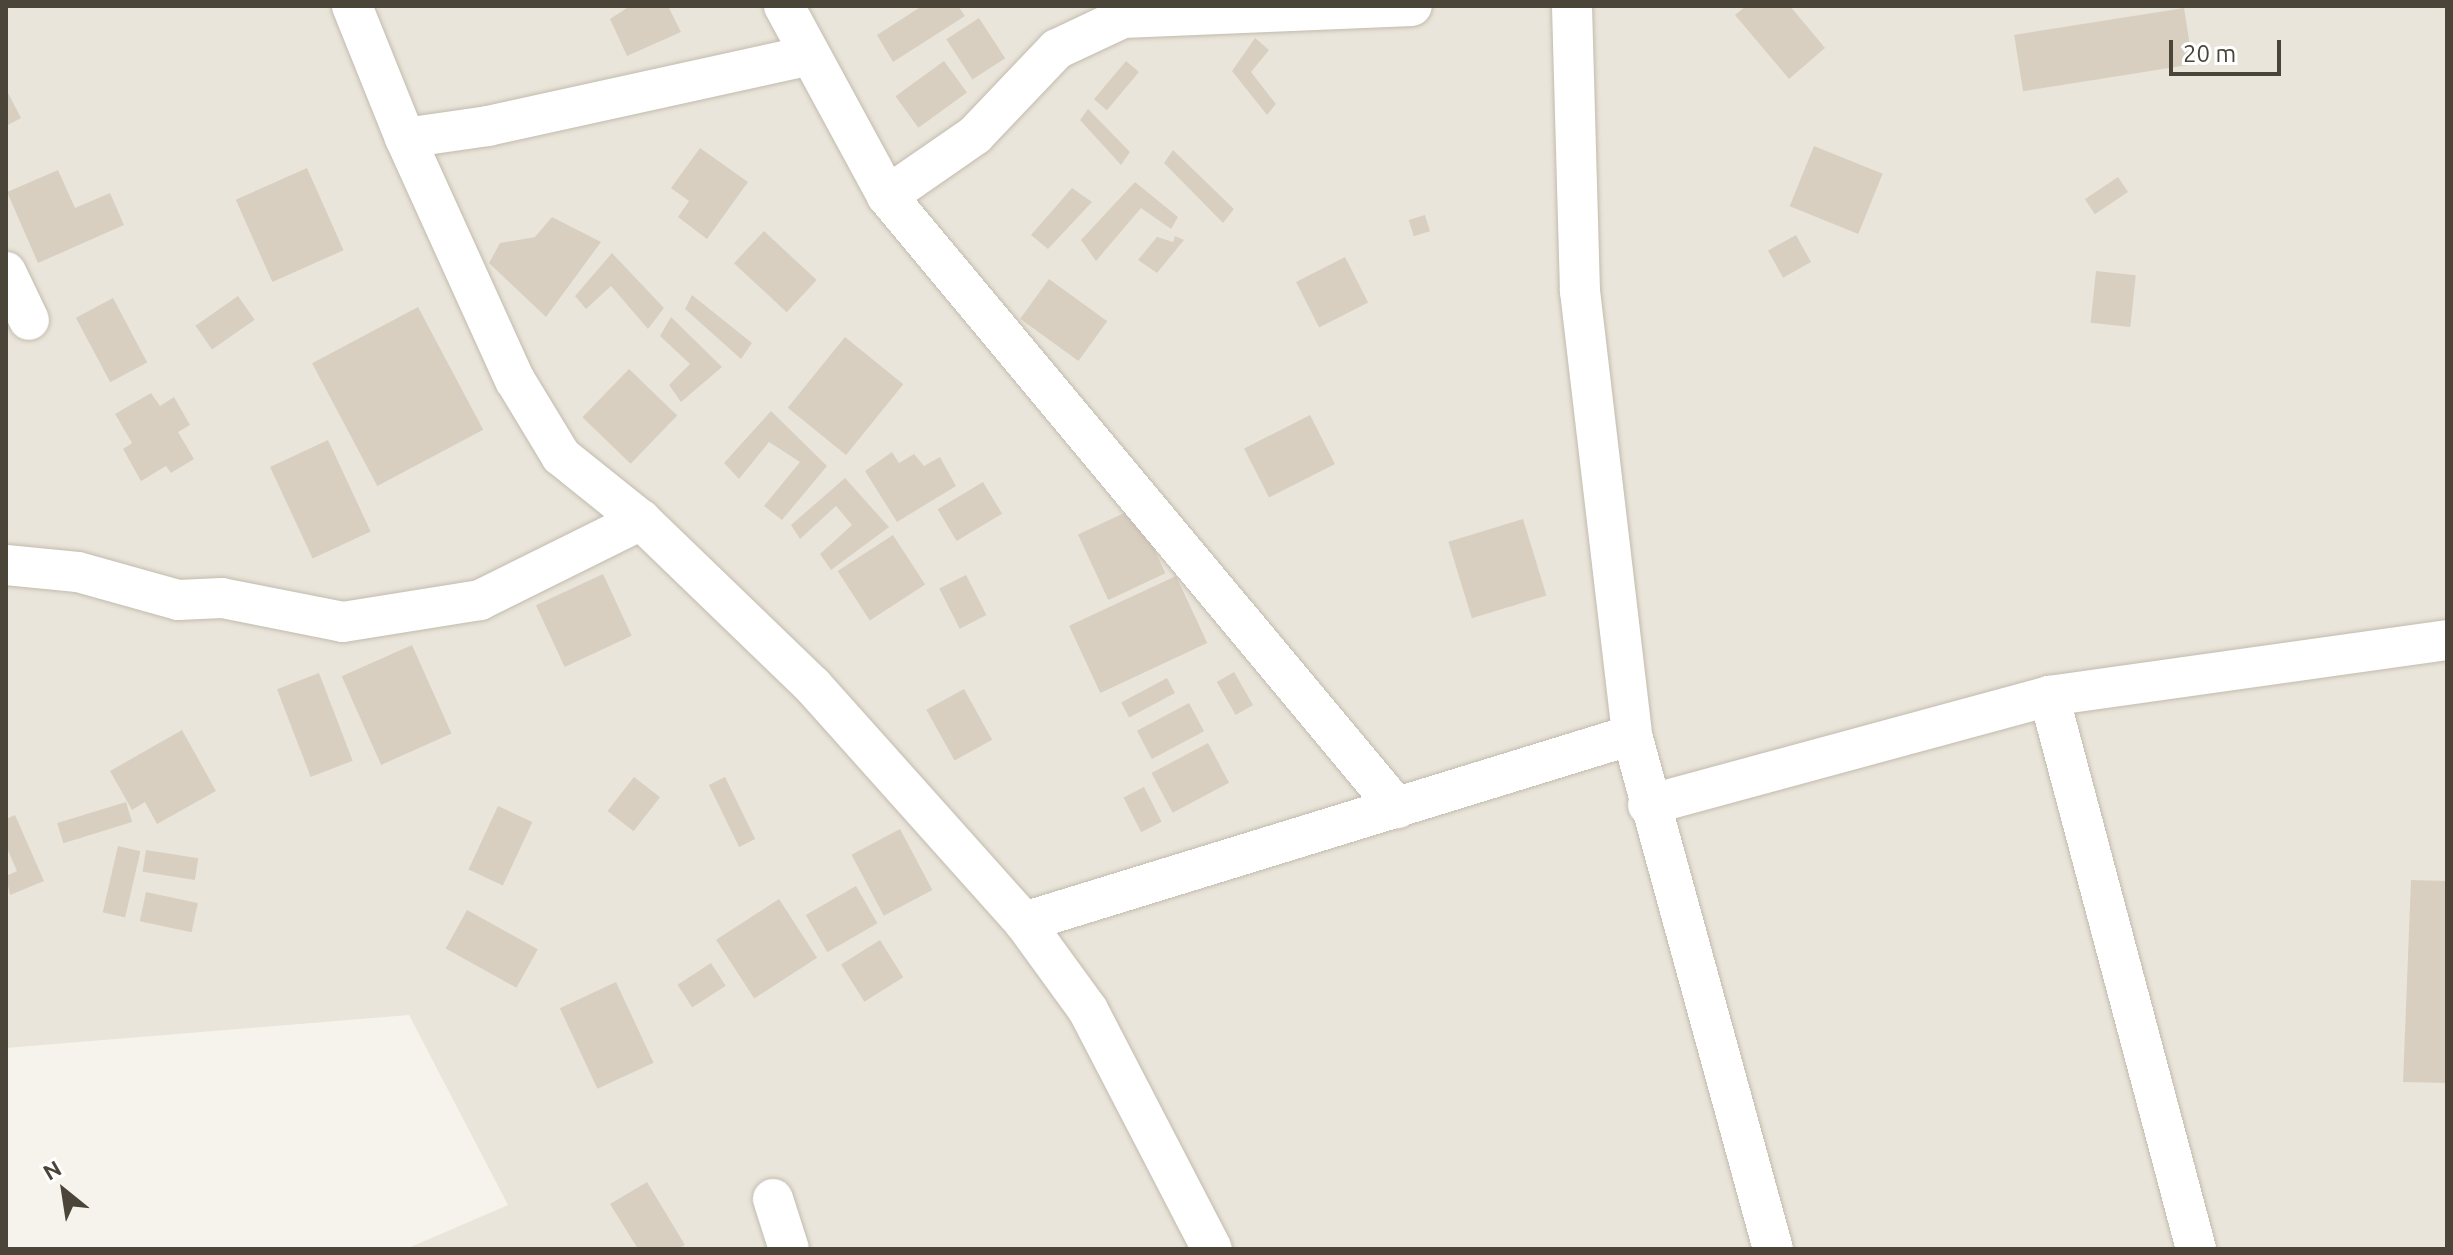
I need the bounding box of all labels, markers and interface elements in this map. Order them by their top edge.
scale bar [2173,24,2285,74]
text: 20 m [2183,40,2236,67]
north arrow [24,1151,104,1231]
text: N [38,1155,65,1185]

